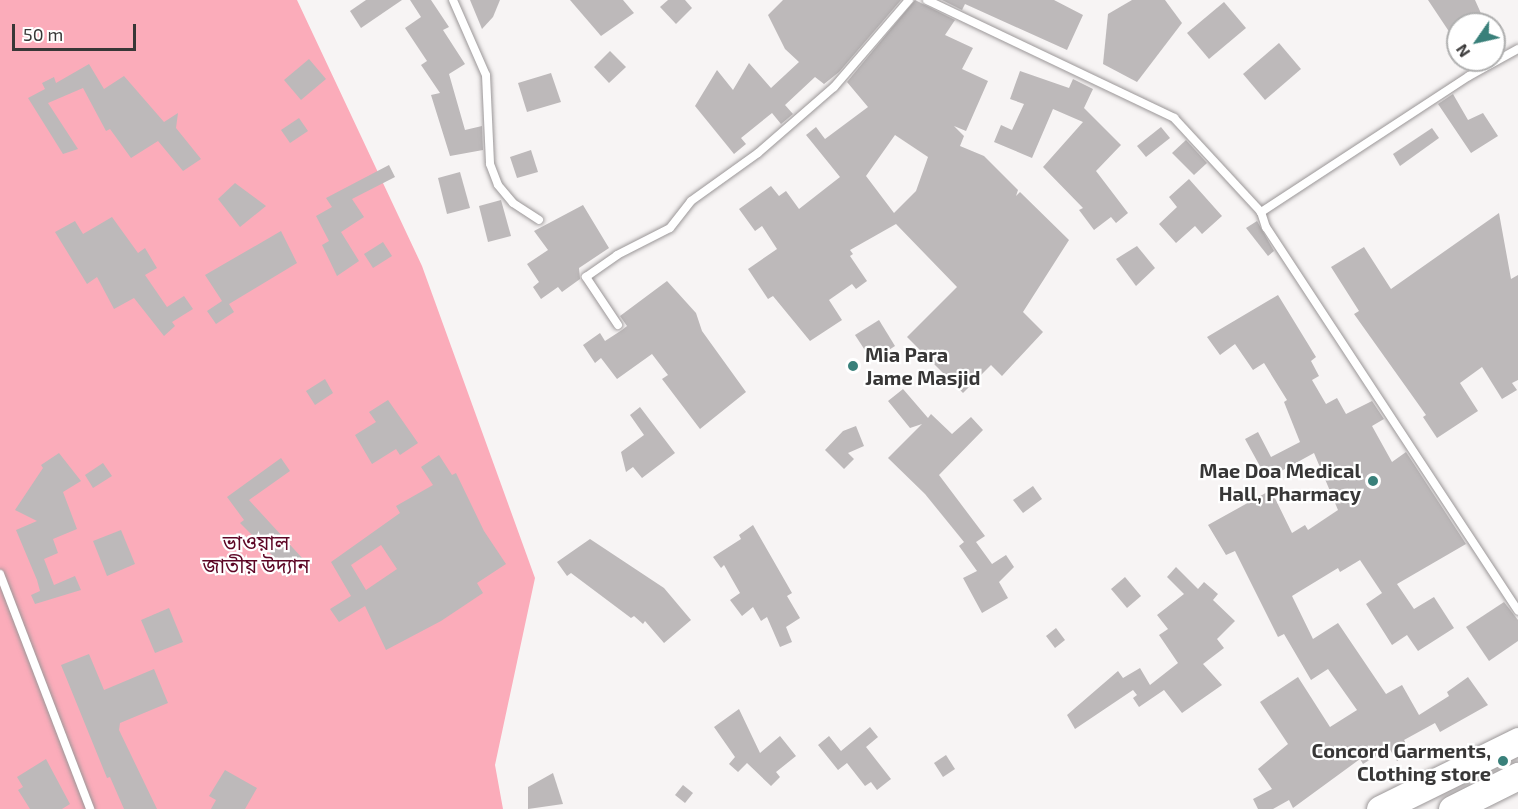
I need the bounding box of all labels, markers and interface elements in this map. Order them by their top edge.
scale bar [15,12,140,50]
north arrow [1446,12,1506,72]
text: 50 m [23,23,63,45]
text: N [1451,41,1473,61]
place label: Mia Para Jame Masjid [865,342,980,389]
marker: Mia Para Jame Masjid [846,359,860,373]
place label: Mae Doa Medical Hall, Pharmacy [1199,458,1361,505]
marker: Mae Doa Medical Hall, Pharmacy [1366,474,1380,488]
park label: ভাওয়াল জাতীয় উদ্যান [202,530,310,577]
place label: Concord Garments, Clothing store [1311,738,1491,785]
marker: Concord Garments, Clothing store [1496,754,1510,768]

